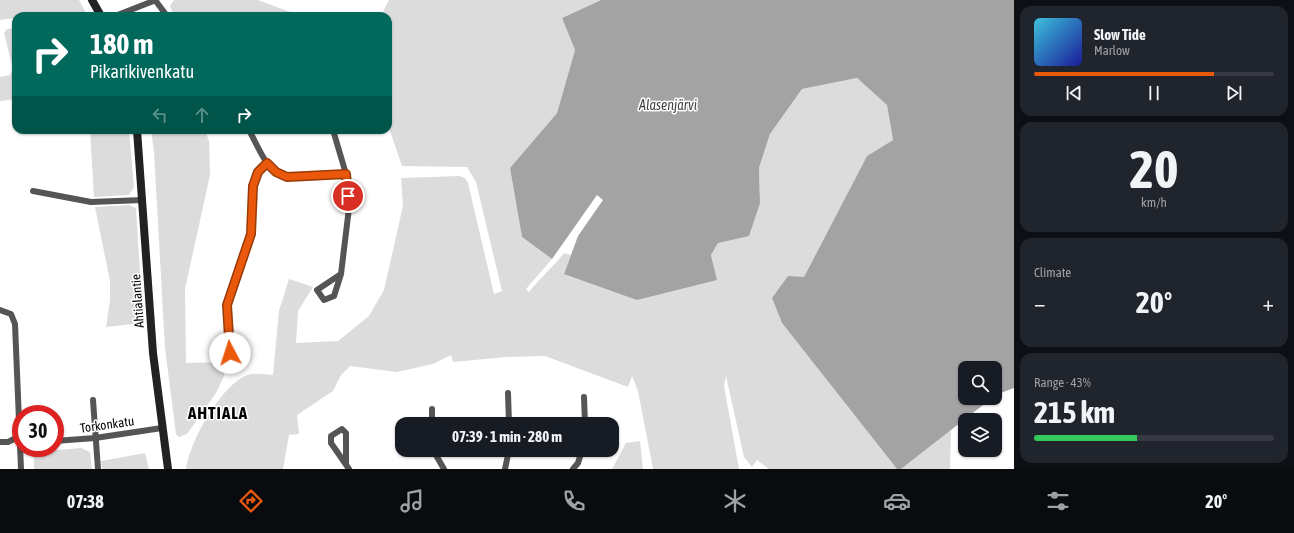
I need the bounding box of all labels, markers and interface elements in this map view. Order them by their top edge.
text: Slow Tide [1094,26,1146,43]
icon: right [24,28,76,80]
text: 180 m [90,28,153,60]
text: Marlow [1094,43,1130,58]
text: Pikarikivenkatu [90,61,194,82]
icon: previous [1063,82,1085,104]
icon: pause [1143,82,1165,104]
icon: next [1223,82,1245,104]
water label: Alasenjärvi [638,97,697,113]
icon: left [149,104,171,126]
icon: ahead [191,104,213,126]
icon: right [233,104,255,126]
text: 20 [1130,139,1178,199]
pin [331,179,365,213]
icon: arrive [337,185,359,207]
text: km/h [1141,195,1167,210]
text: Climate [1034,265,1071,280]
street label: Ahtialantie [128,273,147,328]
text: 20° [1136,285,1172,319]
text: − [1034,290,1045,316]
text: + [1263,290,1274,316]
position arrow [209,332,251,374]
map controls [958,361,1002,457]
button: search [958,361,1002,405]
text: Range · 43% [1034,375,1091,390]
text: 215 km [1034,395,1115,429]
district label: AHTIALA [187,403,248,423]
speed limit sign: 30 [12,405,64,457]
street label: Torkonkatu [79,413,135,436]
button: layers [958,413,1002,457]
text: 07:39 · 1 min · 280 m [452,428,562,445]
icon: directions [237,487,265,515]
icon: music [398,487,426,515]
icon: phone [560,487,588,515]
icon: climate [721,487,749,515]
icon: car [883,487,911,515]
icon: filters [1044,487,1072,515]
text: 07:38 [67,491,104,512]
text: 20° [1205,491,1227,512]

